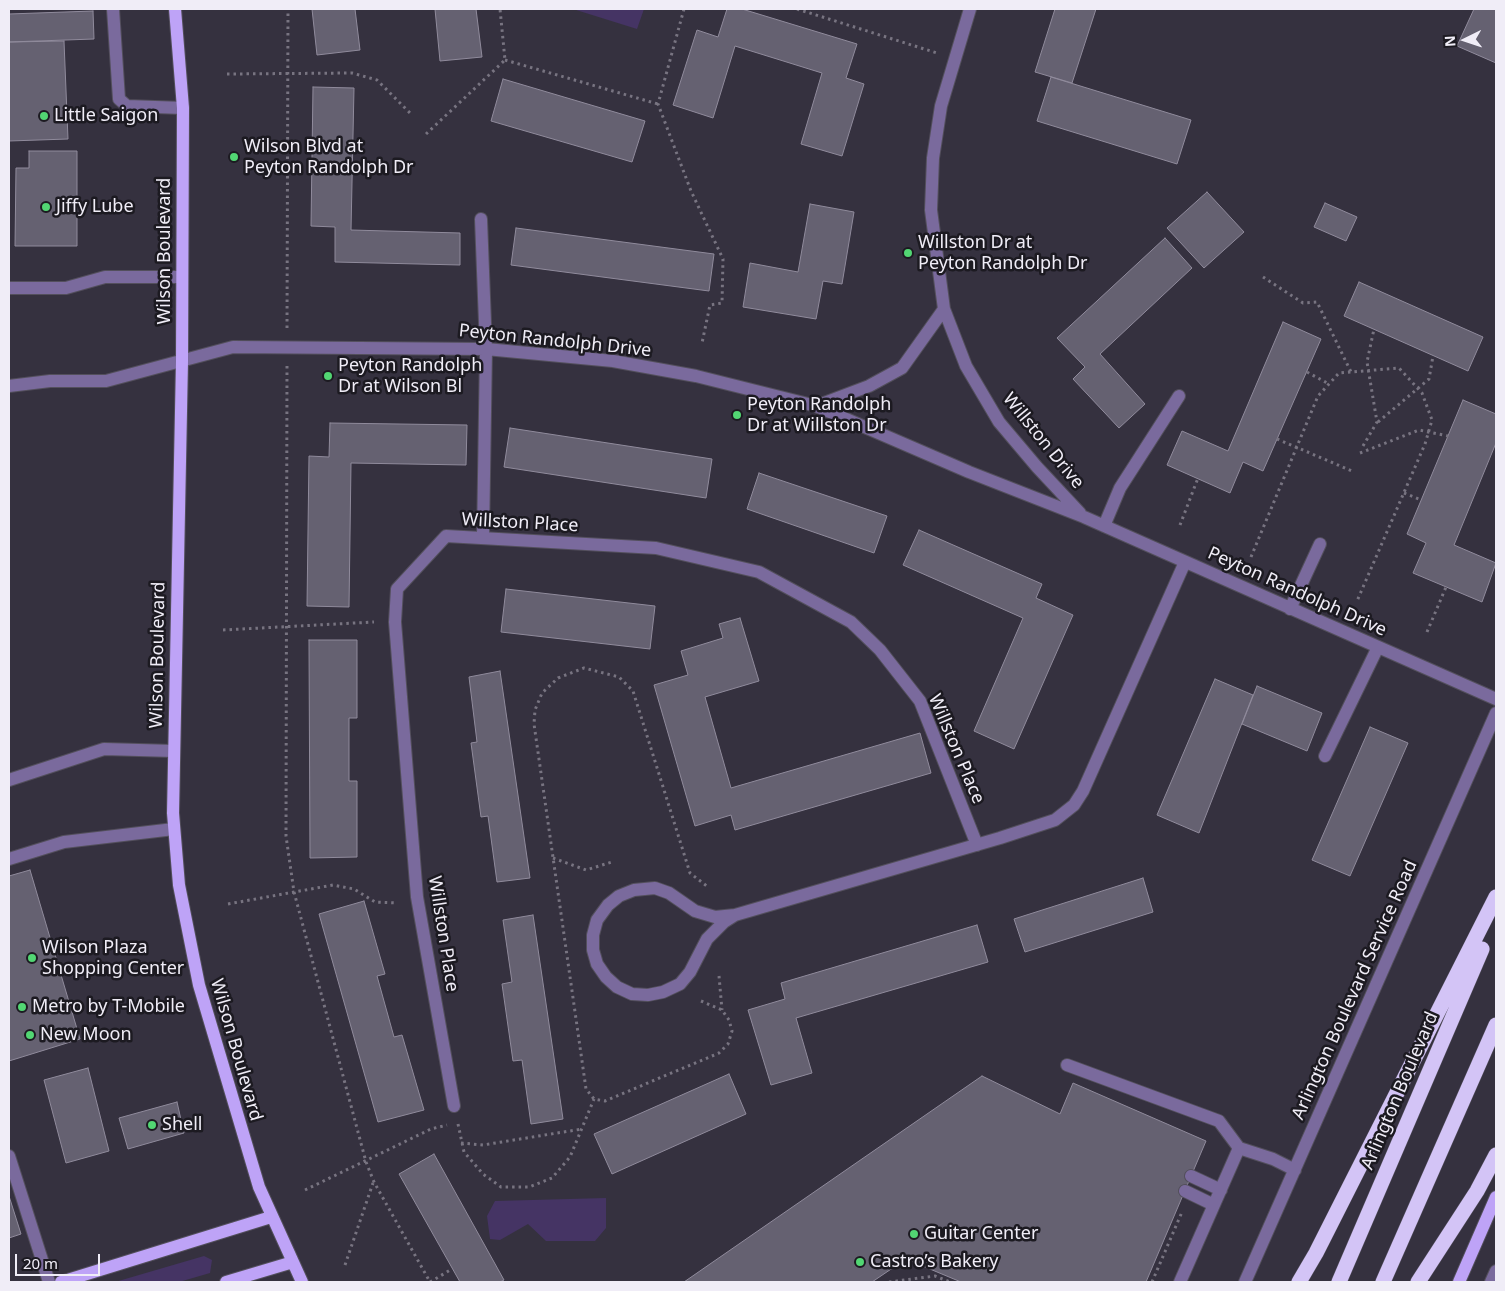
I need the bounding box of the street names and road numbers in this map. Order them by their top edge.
street label: Wilson Boulevard [154,178,176,324]
street label: Peyton Randolph Drive [458,320,652,362]
street label: Willston Drive [998,389,1088,493]
street label: Willston Place [461,509,579,537]
street label: Peyton Randolph Drive [1204,543,1390,641]
street label: Wilson Boulevard [146,581,170,729]
street label: Willston Place [923,691,989,807]
street label: Arlington Boulevard Service Road [1288,857,1422,1123]
street label: Willston Place [423,875,463,993]
street label: Wilson Boulevard [205,976,267,1124]
street label: Arlington Boulevard [1357,1009,1443,1173]

